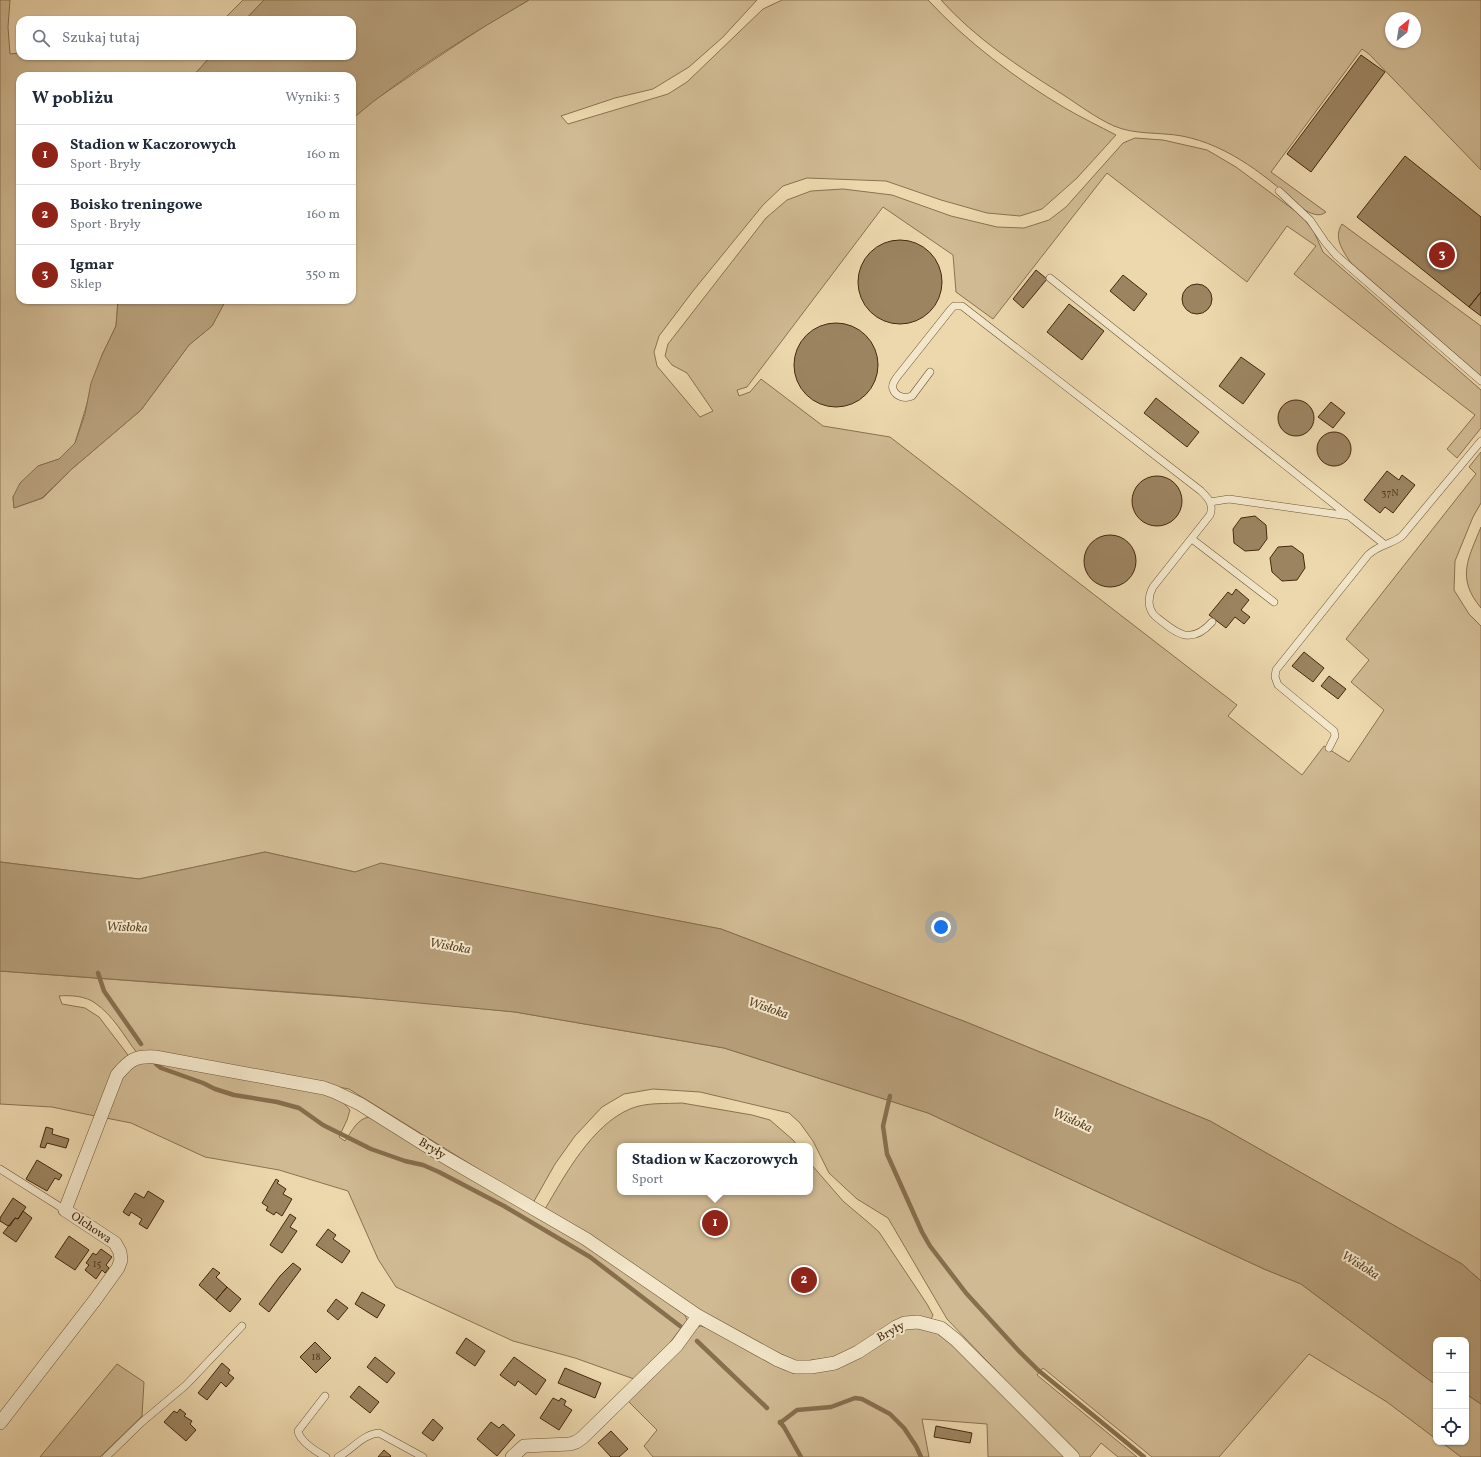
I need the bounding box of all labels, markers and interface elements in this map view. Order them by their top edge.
north arrow [1385,12,1421,48]
search box [16,16,356,60]
icon: search [30,27,52,49]
text: Szukaj tutaj [62,28,140,49]
text: W pobliżu [32,87,113,110]
text: Wyniki: 3 [285,89,340,107]
text: Stadion w Kaczorowych [70,135,236,156]
text: 1 [42,146,48,164]
text: 160 m [306,146,340,164]
text: Sport · Bryły [70,156,141,174]
text: Boisko treningowe [70,195,203,216]
text: 2 [42,206,48,224]
text: 160 m [306,206,340,224]
text: Sport · Bryły [70,216,141,234]
pin: 3 [1429,240,1455,270]
text: Igmar [70,255,114,276]
text: 3 [42,266,48,284]
text: 350 m [305,266,340,284]
text: Sklep [70,276,102,294]
house number: 37N [1381,486,1399,500]
your location [931,917,951,937]
water label: Wisłoka [106,918,148,938]
water label: Wisłoka [428,935,472,959]
water label: Wisłoka [745,994,791,1024]
water label: Wisłoka [1049,1104,1095,1138]
street label: Bryły [415,1135,449,1164]
popup [617,1143,813,1195]
text: Stadion w Kaczorowych [632,1150,798,1171]
text: Sport [632,1171,663,1189]
street label: Olchowa [67,1208,115,1248]
pin: 1 [702,1208,728,1238]
water label: Wisłoka [1338,1247,1382,1285]
house number: 15 [93,1257,102,1271]
pin: 2 [791,1265,817,1295]
street label: Bryły [874,1318,908,1346]
map controls [1433,1337,1469,1445]
button: + [1433,1337,1469,1373]
house number: 18 [312,1350,320,1364]
button: − [1433,1373,1469,1409]
button: locate [1433,1409,1469,1445]

